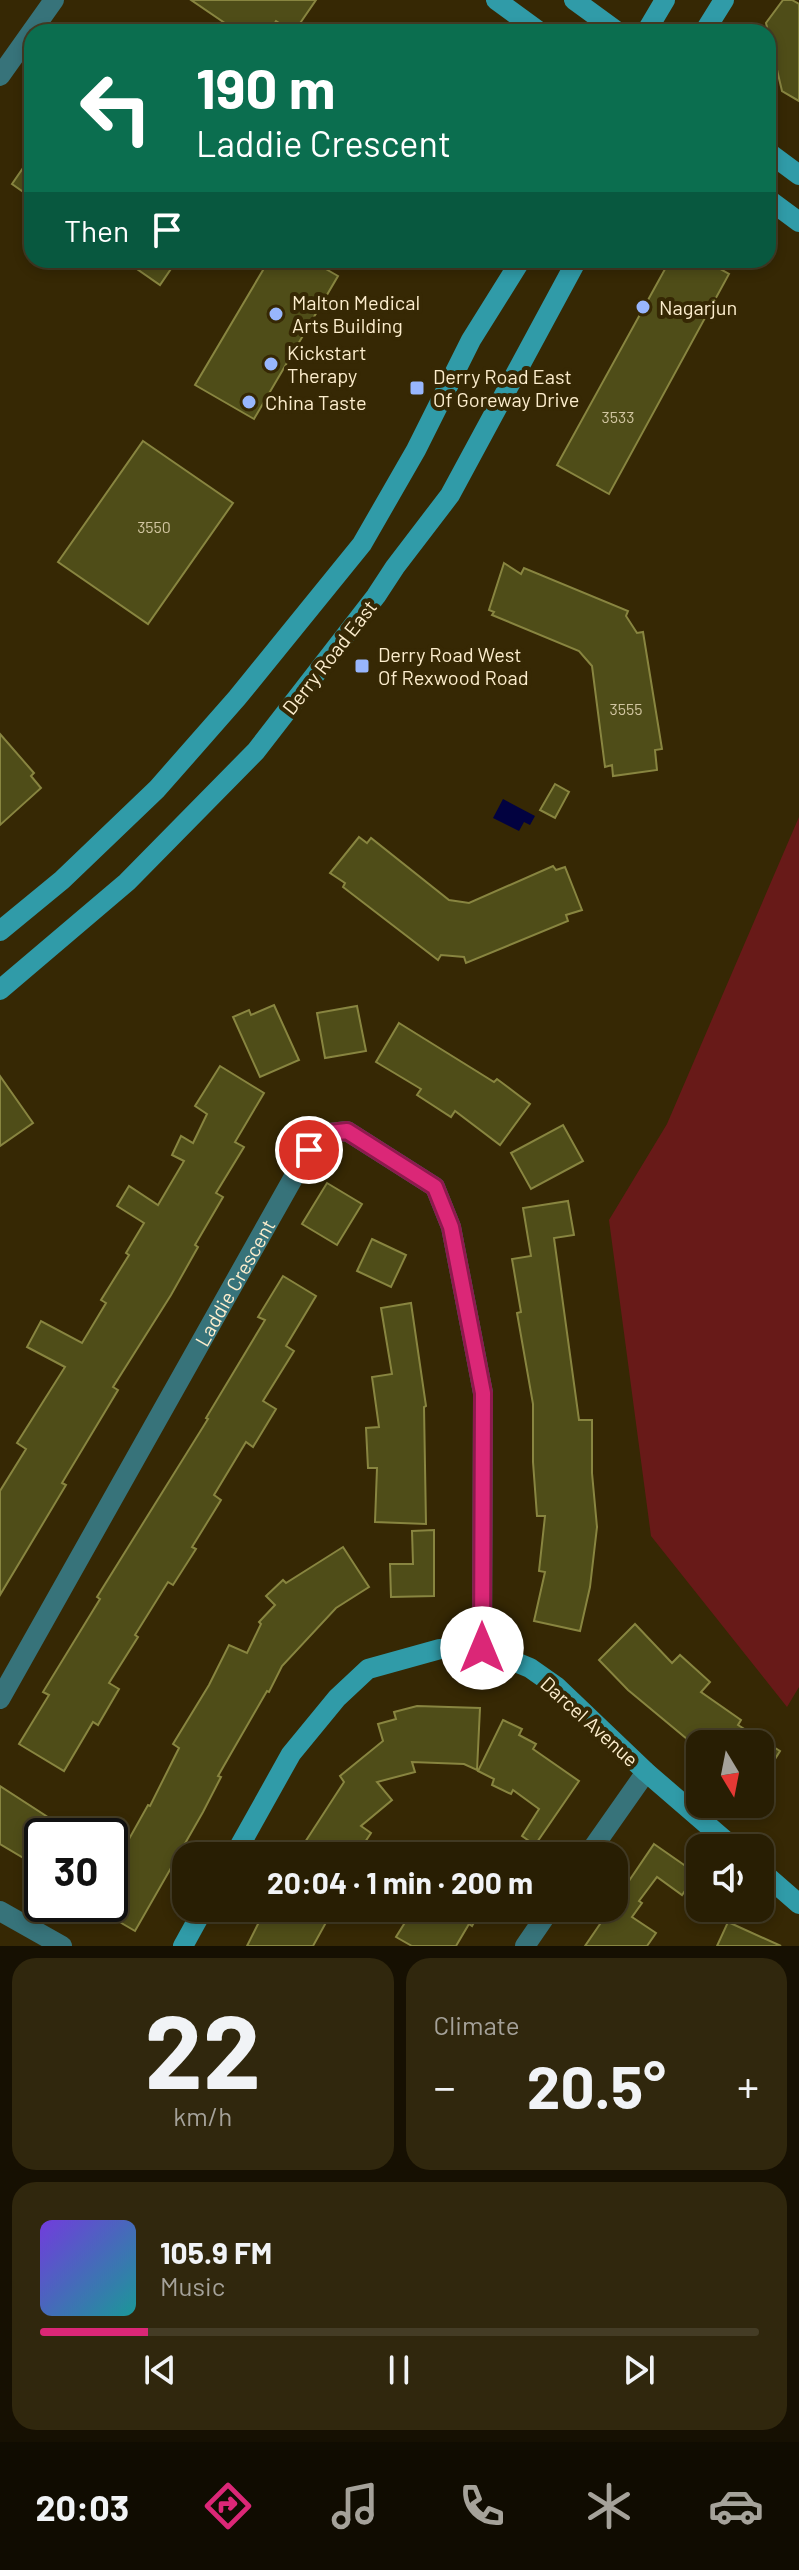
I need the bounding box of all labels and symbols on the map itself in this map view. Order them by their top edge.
place label: Malton Medical Arts Building [292,290,420,337]
place label: Nagarjun [659,295,737,319]
marker: Nagarjun [634,298,652,316]
marker: Malton Medical Arts Building [267,305,285,323]
place label: Kickstart Therapy [287,340,367,387]
marker: Kickstart Therapy [262,355,280,373]
place label: Derry Road East Of Goreway Drive [433,364,579,411]
marker: Derry Road East Of Goreway Drive [408,379,426,397]
place label: China Taste [265,390,367,414]
marker: China Taste [240,393,258,411]
house number: 3533 [602,407,634,426]
house number: 3550 [137,517,171,536]
street label: Derry Road East [277,595,381,719]
place label: Derry Road West Of Rexwood Road [378,642,529,689]
marker: Derry Road West Of Rexwood Road [353,657,371,675]
house number: 3555 [610,699,642,718]
pin [275,1116,343,1184]
street label: Laddie Crescent [189,1215,280,1350]
position arrow [440,1606,524,1690]
street label: Darcel Avenue [536,1671,644,1771]
north arrow [686,1730,774,1818]
speed limit sign: 30 [24,1818,128,1922]

